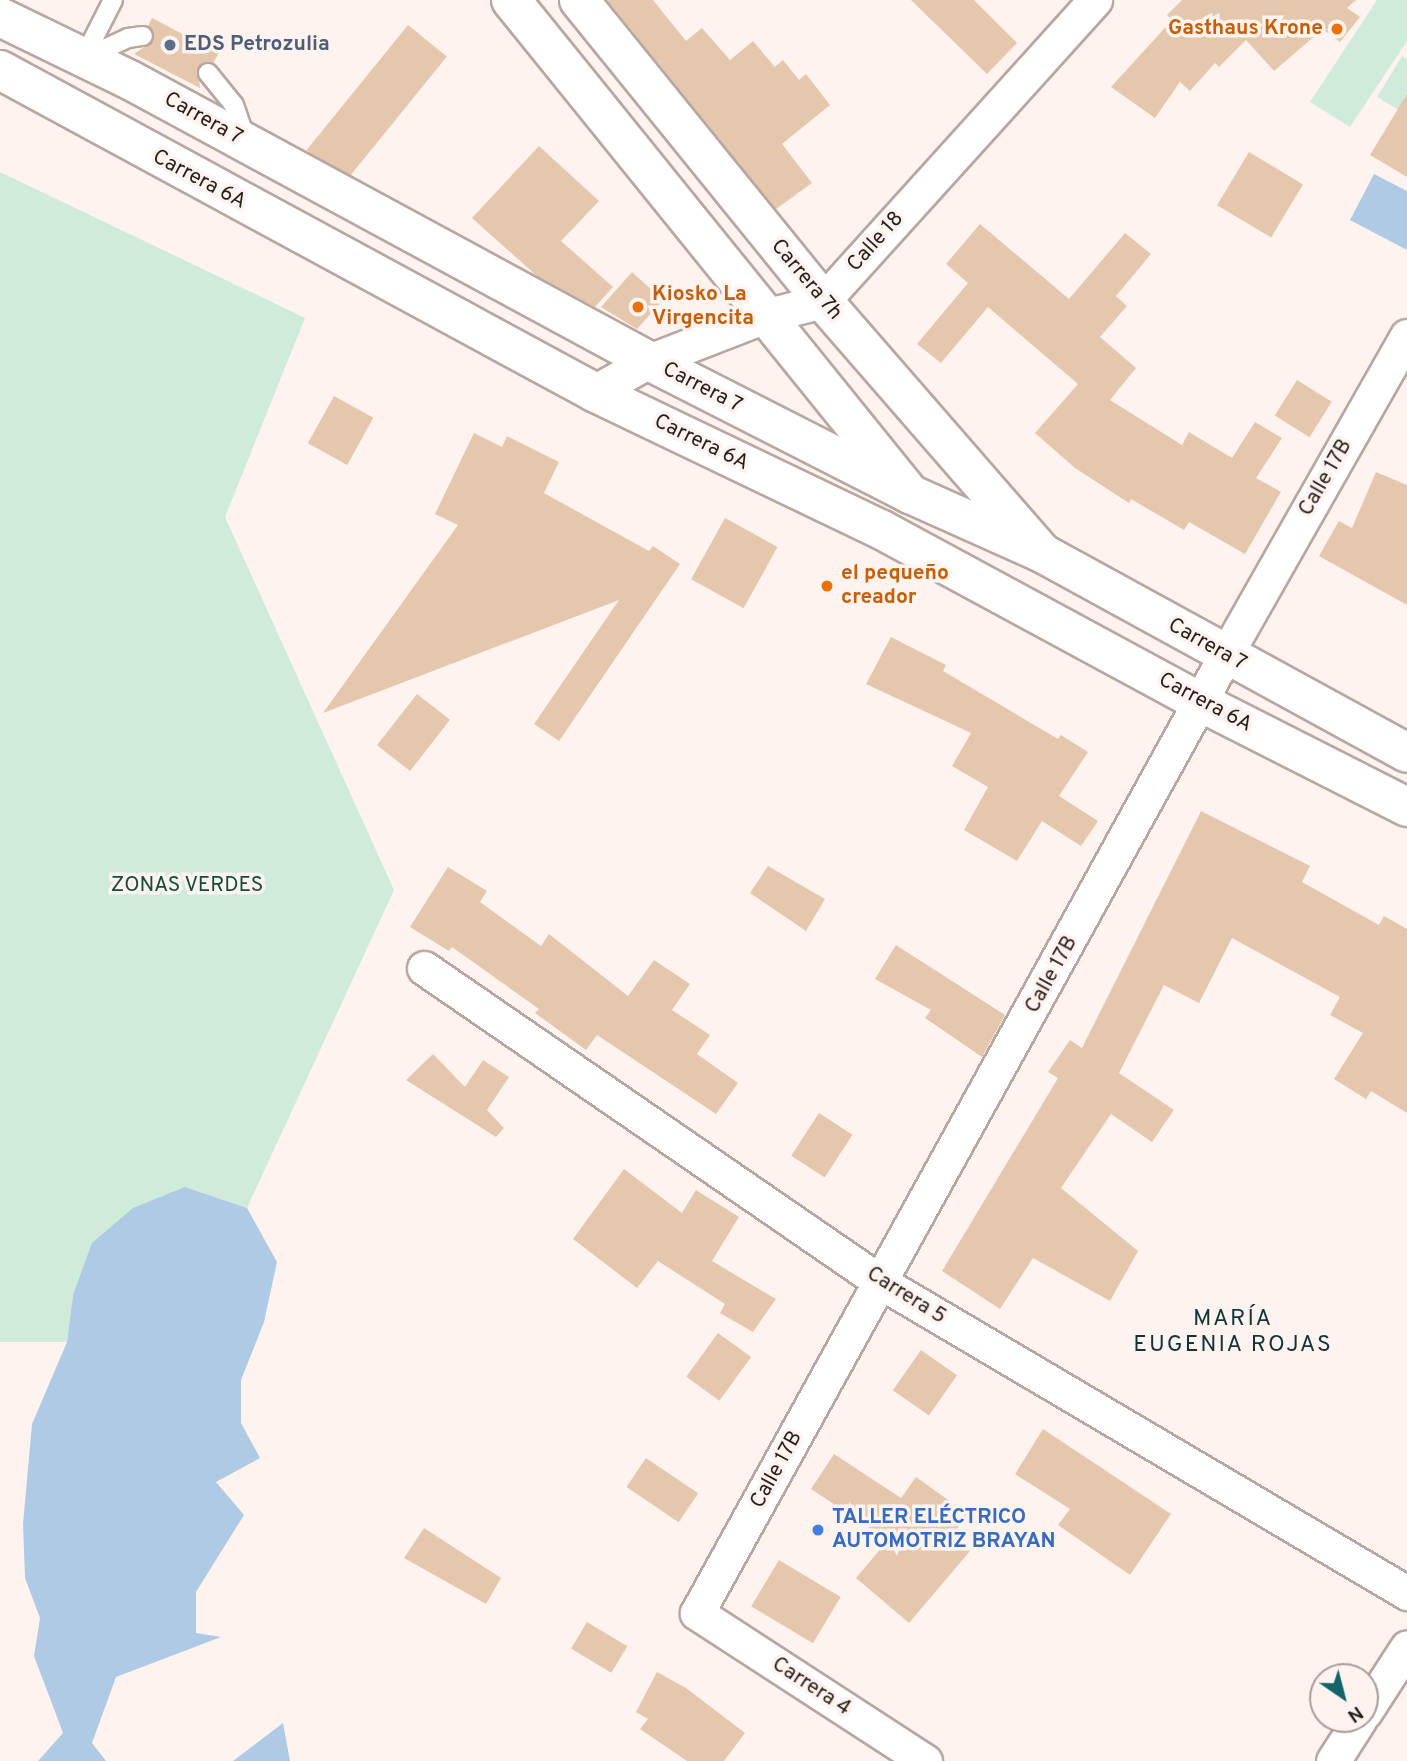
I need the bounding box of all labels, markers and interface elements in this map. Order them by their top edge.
place label: Gasthaus Krone [1168,16,1323,42]
marker: Gasthaus Krone [1329,21,1345,37]
place label: EDS Petrozulia [184,32,330,58]
marker: EDS Petrozulia [162,37,178,53]
street label: Carrera 7 [159,87,247,151]
street label: Carrera 6A [148,145,250,215]
street label: Calle 18 [842,207,910,277]
street label: Carrera 7h [765,234,847,326]
place label: Kiosko La Virgencita [652,282,754,332]
marker: Kiosko La Virgencita [630,299,646,315]
street label: Carrera 7 [658,357,746,419]
street label: Carrera 6A [650,409,752,477]
street label: Calle 17B [1294,435,1358,521]
place label: el pequeño creador [841,561,949,611]
marker: el pequeño creador [819,578,835,594]
street label: Carrera 7 [1163,613,1251,677]
street label: Carrera 6A [1154,668,1256,738]
park label: ZONAS VERDES [110,873,264,899]
street label: Calle 17B [1021,932,1083,1018]
street label: Carrera 5 [862,1262,950,1330]
district label: MARÍA EUGENIA ROJAS [1134,1306,1332,1360]
street label: Calle 17B [746,1427,808,1513]
place label: TALLER ELÉCTRICO AUTOMOTRIZ BRAYAN [832,1505,1056,1555]
marker: TALLER ELÉCTRICO AUTOMOTRIZ BRAYAN [810,1522,826,1538]
street label: Carrera 4 [767,1652,855,1722]
north arrow [1309,1663,1379,1733]
text: N [1342,1700,1367,1727]

